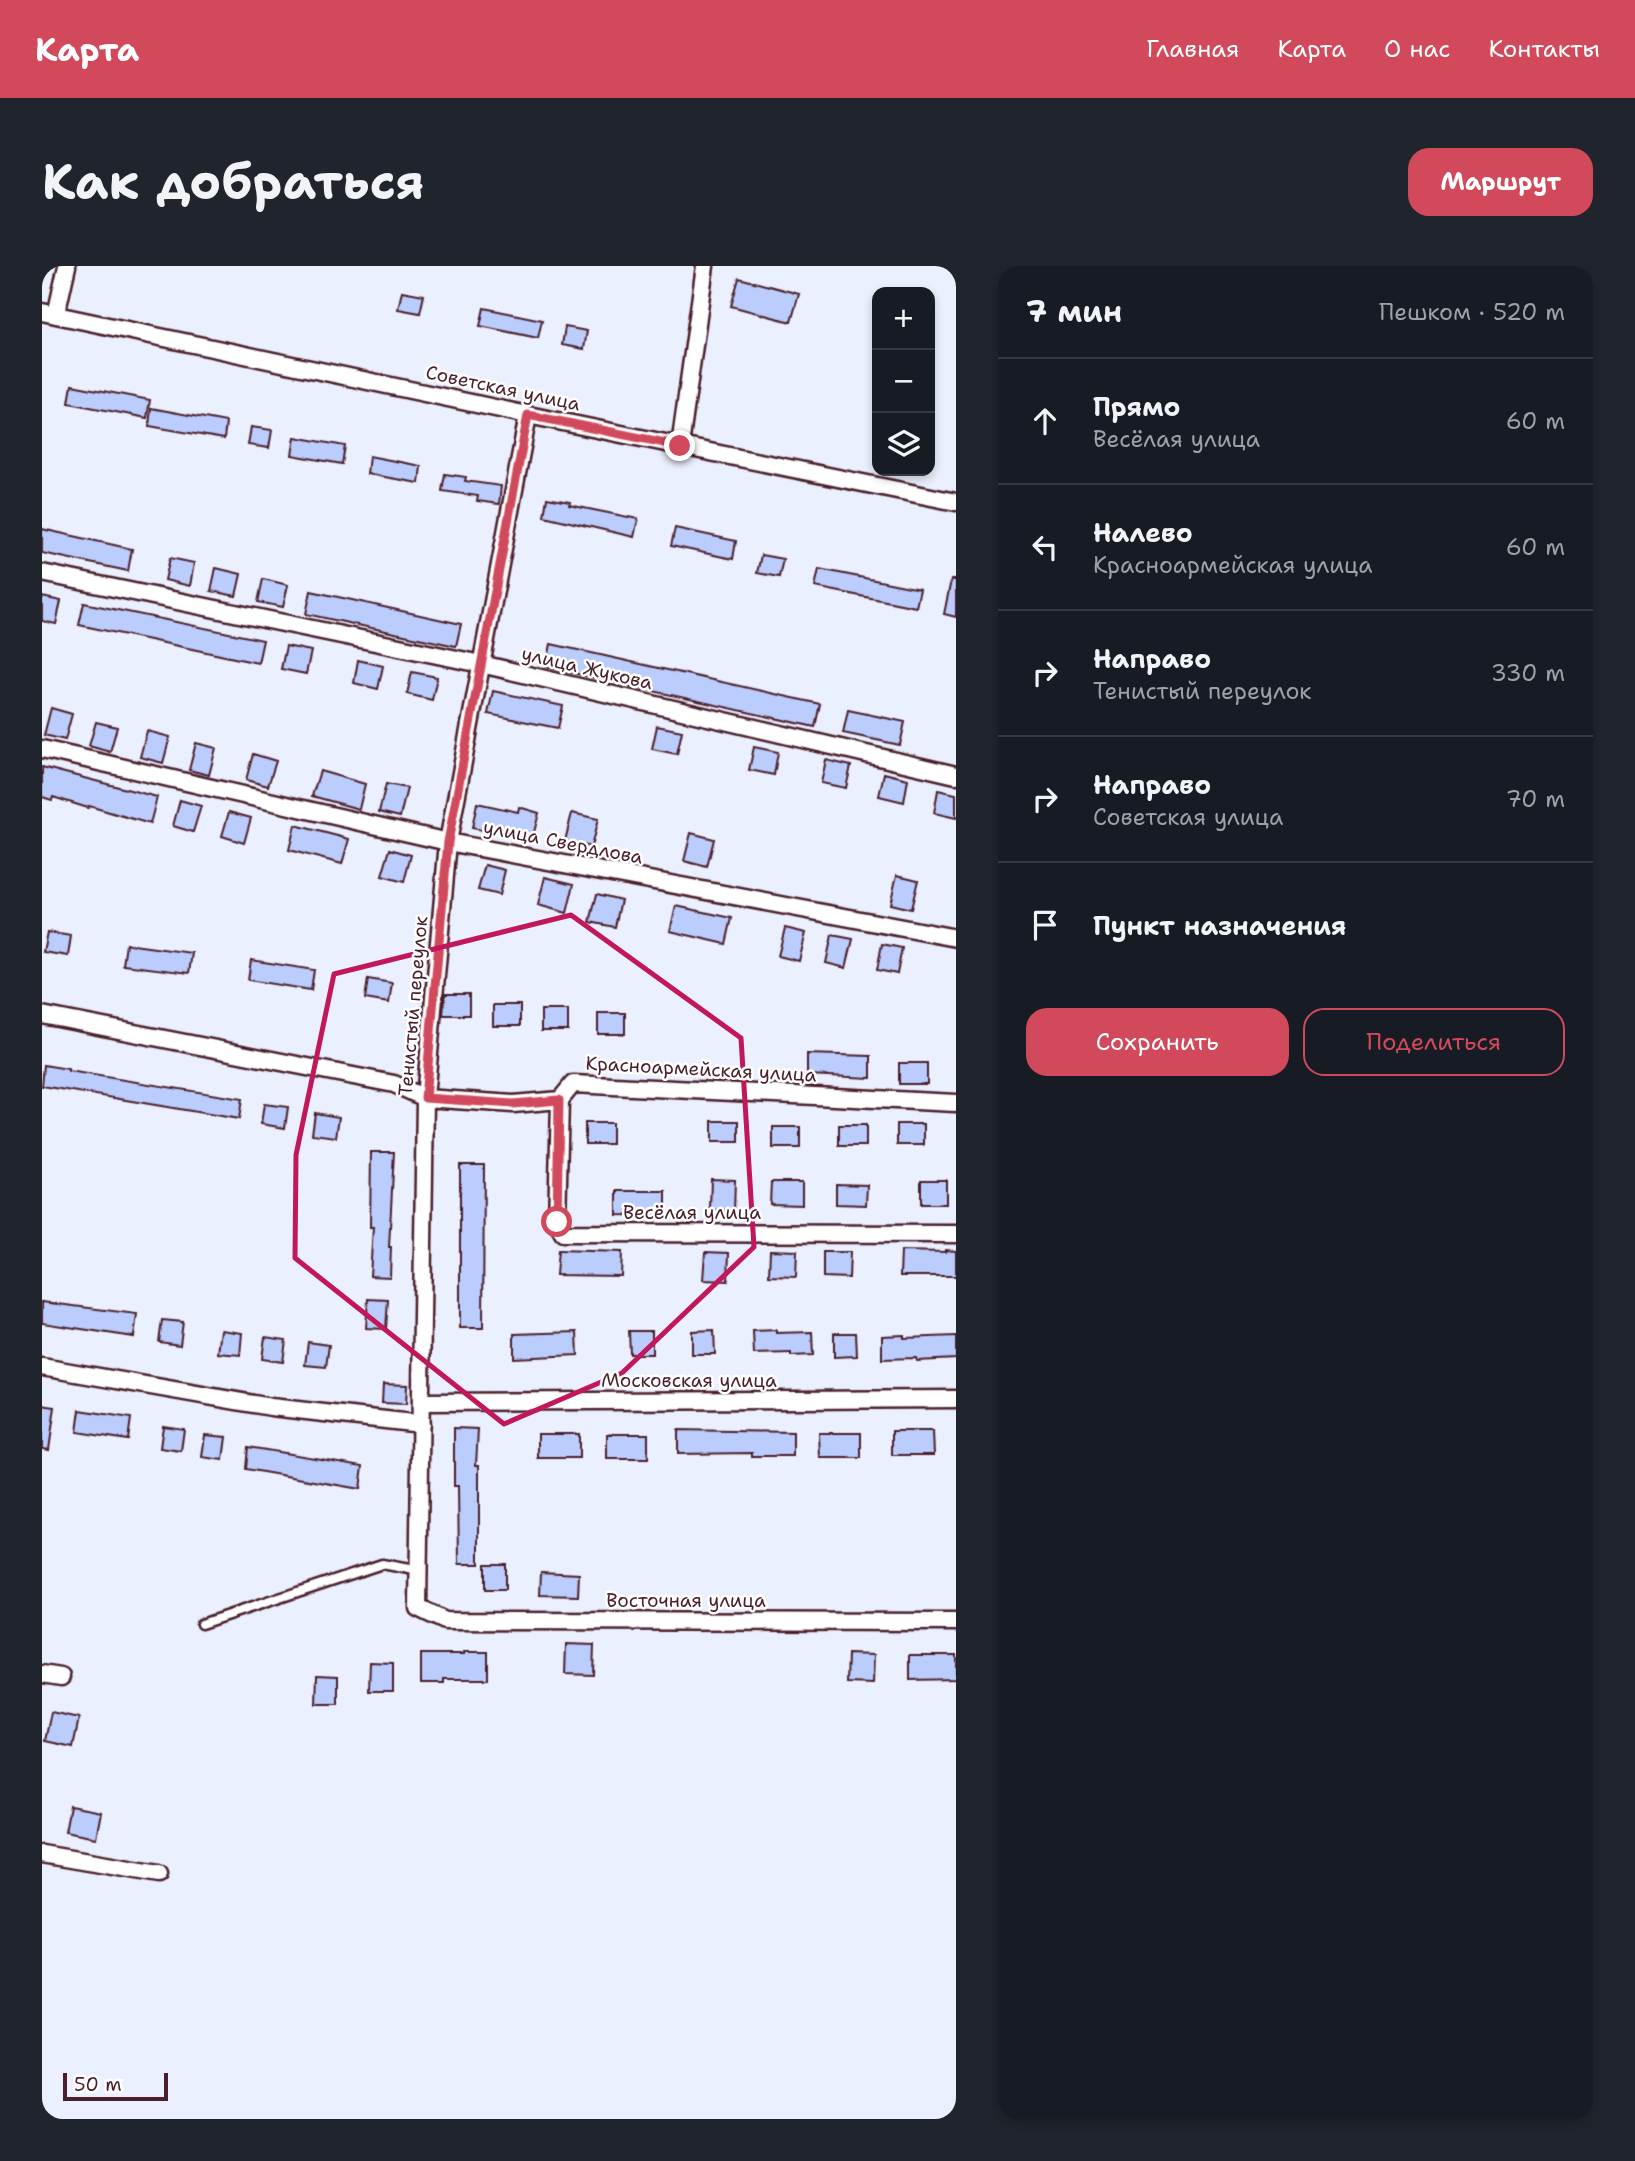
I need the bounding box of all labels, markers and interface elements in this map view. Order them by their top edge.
text: Карта [35,27,139,72]
text: Главная [1146,33,1239,65]
text: Карта [1277,33,1346,65]
text: О нас [1384,33,1450,65]
text: Контакты [1488,33,1600,65]
button: Маршрут [1408,148,1593,216]
text: Как добраться [42,149,424,215]
map controls [872,287,935,476]
button: + [872,287,935,350]
text: 7 мин [1026,291,1122,332]
text: Пешком · 520 m [1379,297,1565,327]
button: − [872,350,935,413]
street label: Советская улица [424,359,583,417]
text: Прямо [1093,389,1181,424]
icon: ahead [1026,402,1064,440]
text: 60 m [1506,406,1565,436]
button: layers [872,413,935,476]
text: Весёлая улица [1093,424,1260,454]
route end [664,430,695,461]
text: Налево [1093,515,1193,550]
icon: left [1026,528,1064,566]
text: 60 m [1506,532,1565,562]
text: Красноармейская улица [1093,550,1373,580]
street label: улица Жукова [519,641,655,695]
text: Направо [1093,641,1211,676]
icon: right [1026,654,1064,692]
text: 330 m [1491,658,1565,688]
text: Тенистый переулок [1093,676,1312,706]
text: Направо [1093,767,1211,802]
icon: right [1026,780,1064,818]
text: 70 m [1506,784,1565,814]
text: Советская улица [1093,802,1283,832]
street label: улица Свердлова [481,814,645,870]
icon: arrive [1026,906,1064,944]
text: Пункт назначения [1093,908,1346,943]
street label: Тенистый переулок [393,915,433,1097]
button: Сохранить [1026,1008,1289,1076]
button: Поделиться [1303,1008,1565,1076]
street label: Красноармейская улица [585,1050,817,1088]
street label: Весёлая улица [623,1200,761,1225]
route start [541,1206,572,1237]
street label: Московская улица [601,1368,777,1393]
street label: Восточная улица [606,1588,766,1613]
scale bar [63,2070,168,2102]
text: 50 m [74,2072,122,2097]

